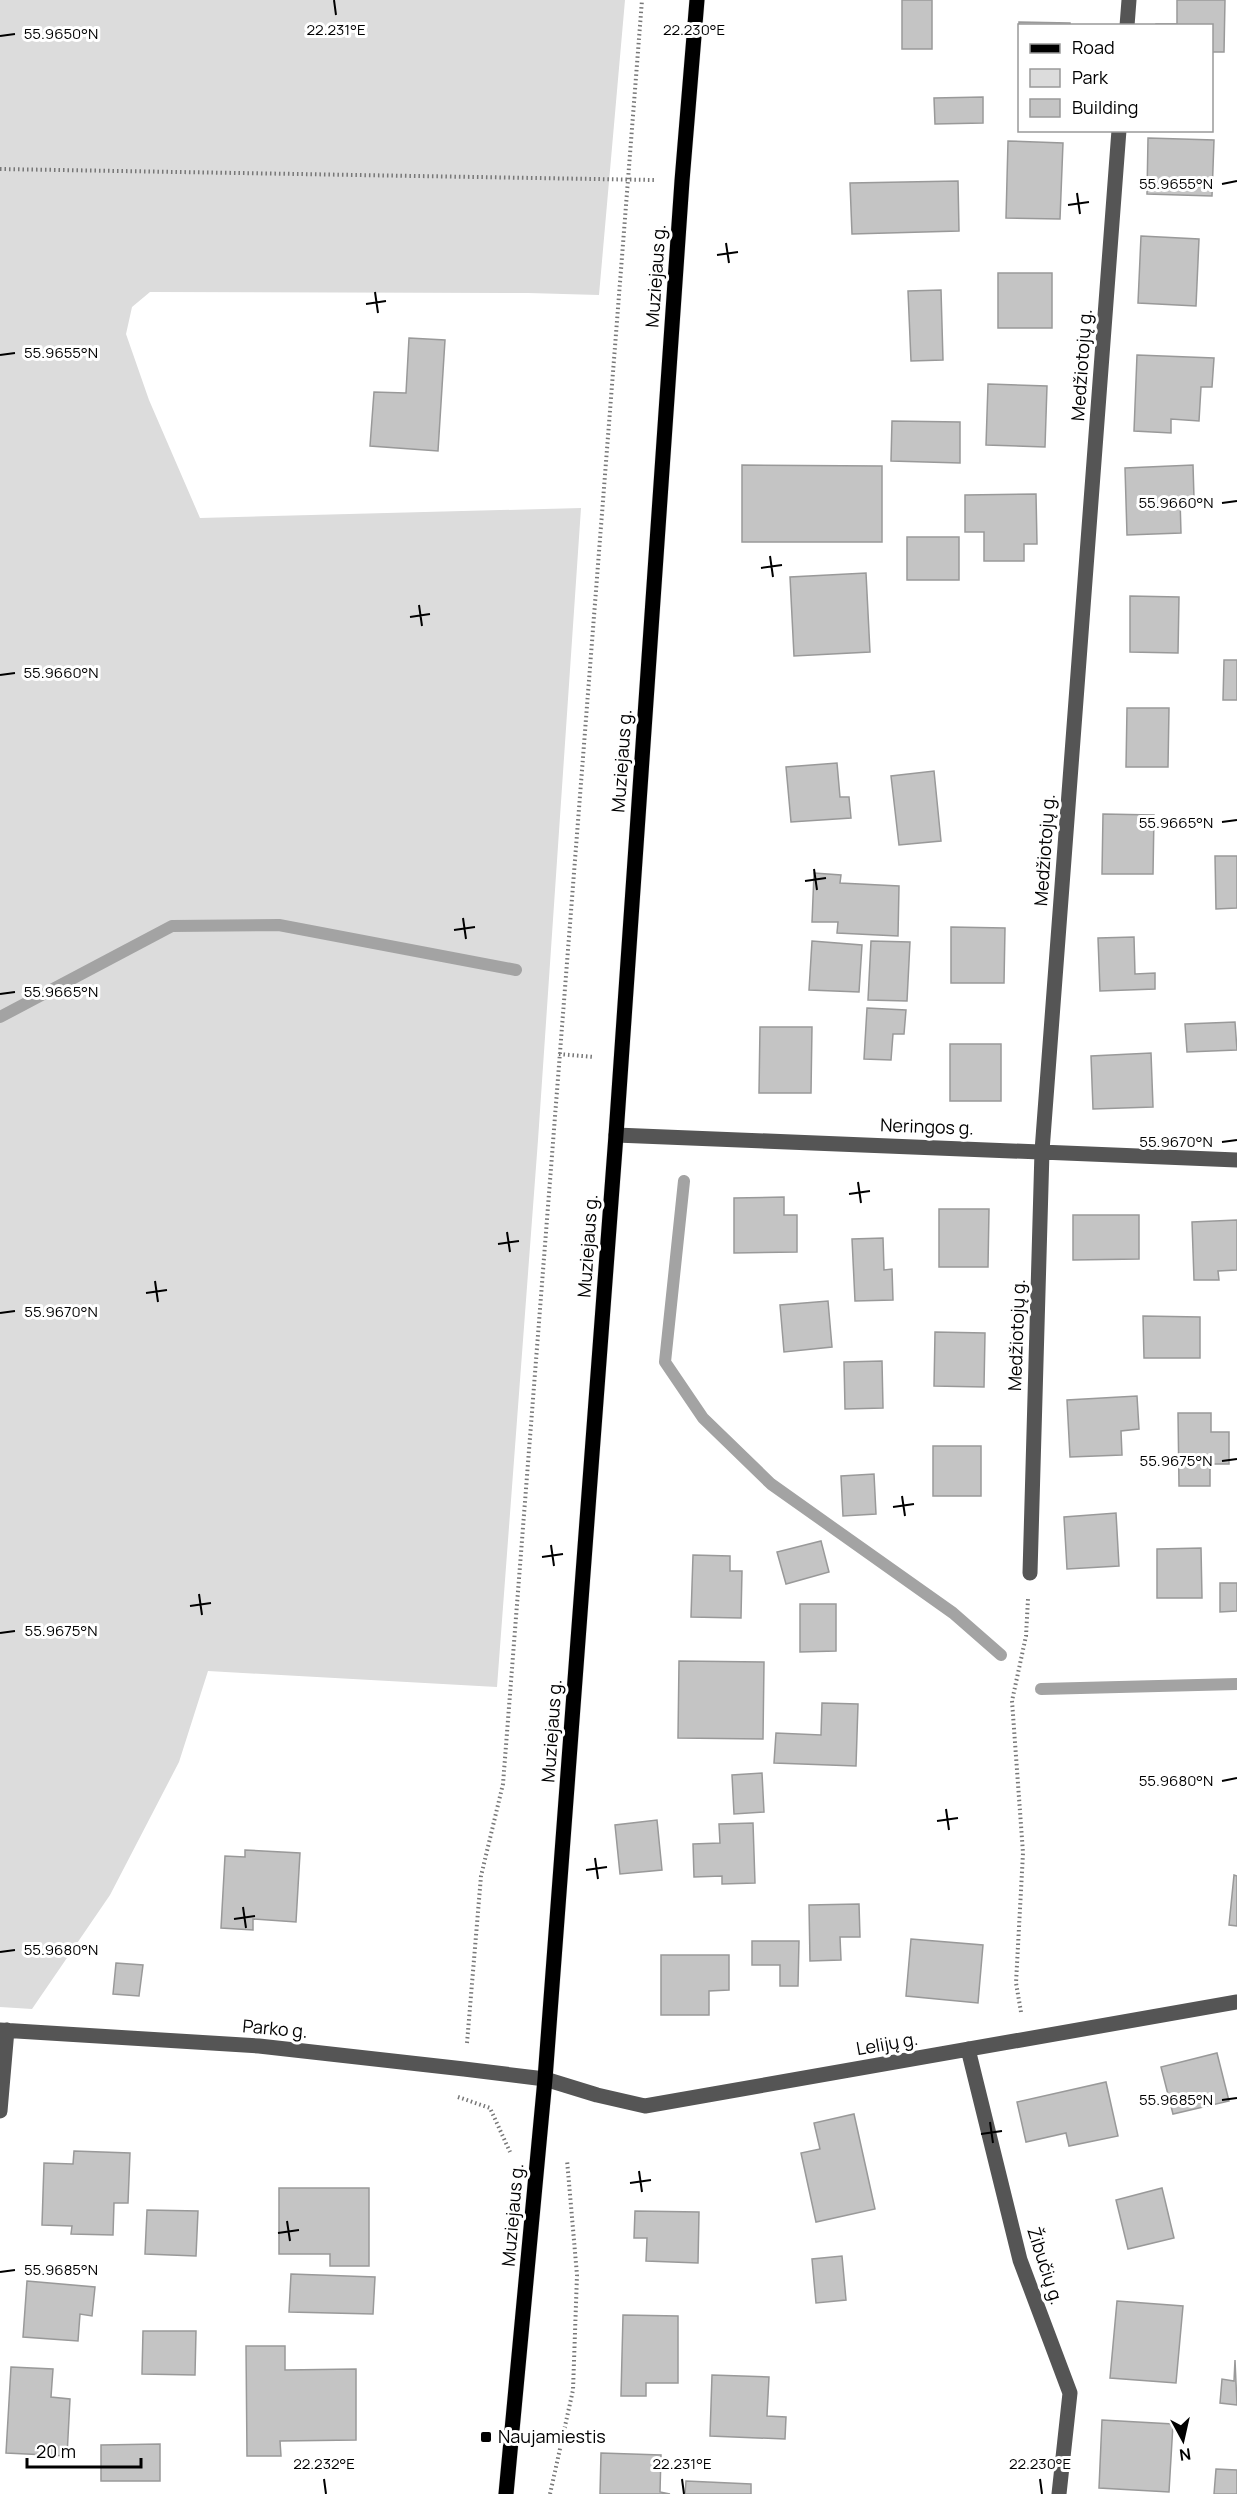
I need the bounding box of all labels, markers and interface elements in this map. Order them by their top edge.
text: 22.231°E [307,19,365,40]
text: 22.230°E [663,19,725,40]
text: 55.9650°N [24,23,98,44]
legend [1018,24,1213,132]
text: Road [1072,35,1115,59]
text: Park [1072,65,1109,89]
text: Building [1072,95,1138,119]
text: 55.9655°N [1139,173,1213,194]
street label: Muziejaus g. [639,223,671,328]
street label: Medžiotojų g. [1065,308,1097,422]
text: 55.9655°N [24,342,98,363]
text: 55.9660°N [1138,492,1214,513]
text: 55.9660°N [23,662,99,683]
street label: Muziejaus g. [605,708,637,813]
street label: Medžiotojų g. [1028,793,1060,907]
text: 55.9665°N [1139,812,1213,833]
text: 55.9665°N [24,981,98,1002]
street label: Neringos g. [880,1112,974,1140]
text: 55.9670°N [1139,1131,1213,1152]
street label: Muziejaus g. [571,1193,603,1298]
street label: Medžiotojų g. [1002,1278,1030,1391]
text: 55.9670°N [24,1301,98,1322]
text: 55.9675°N [1140,1450,1212,1471]
text: 55.9675°N [25,1620,97,1641]
street label: Muziejaus g. [535,1678,567,1783]
text: 55.9680°N [1139,1770,1213,1791]
text: 55.9680°N [24,1939,98,1960]
street label: Parko g. [242,2013,309,2043]
street label: Lelijų g. [854,2026,920,2060]
text: 55.9685°N [1139,2089,1213,2110]
street label: Muziejaus g. [496,2162,528,2268]
street label: Žibučių g. [1022,2224,1070,2307]
text: 55.9685°N [24,2259,98,2280]
north arrow [1153,2410,1213,2470]
place label: Naujamiestis [498,2424,606,2448]
marker: Naujamiestis [479,2430,493,2444]
scale bar [27,2431,141,2469]
text: 20 m [36,2439,76,2463]
text: N [1178,2443,1192,2467]
text: 22.232°E [293,2453,355,2474]
text: 22.231°E [653,2453,711,2474]
text: 22.230°E [1009,2453,1071,2474]

